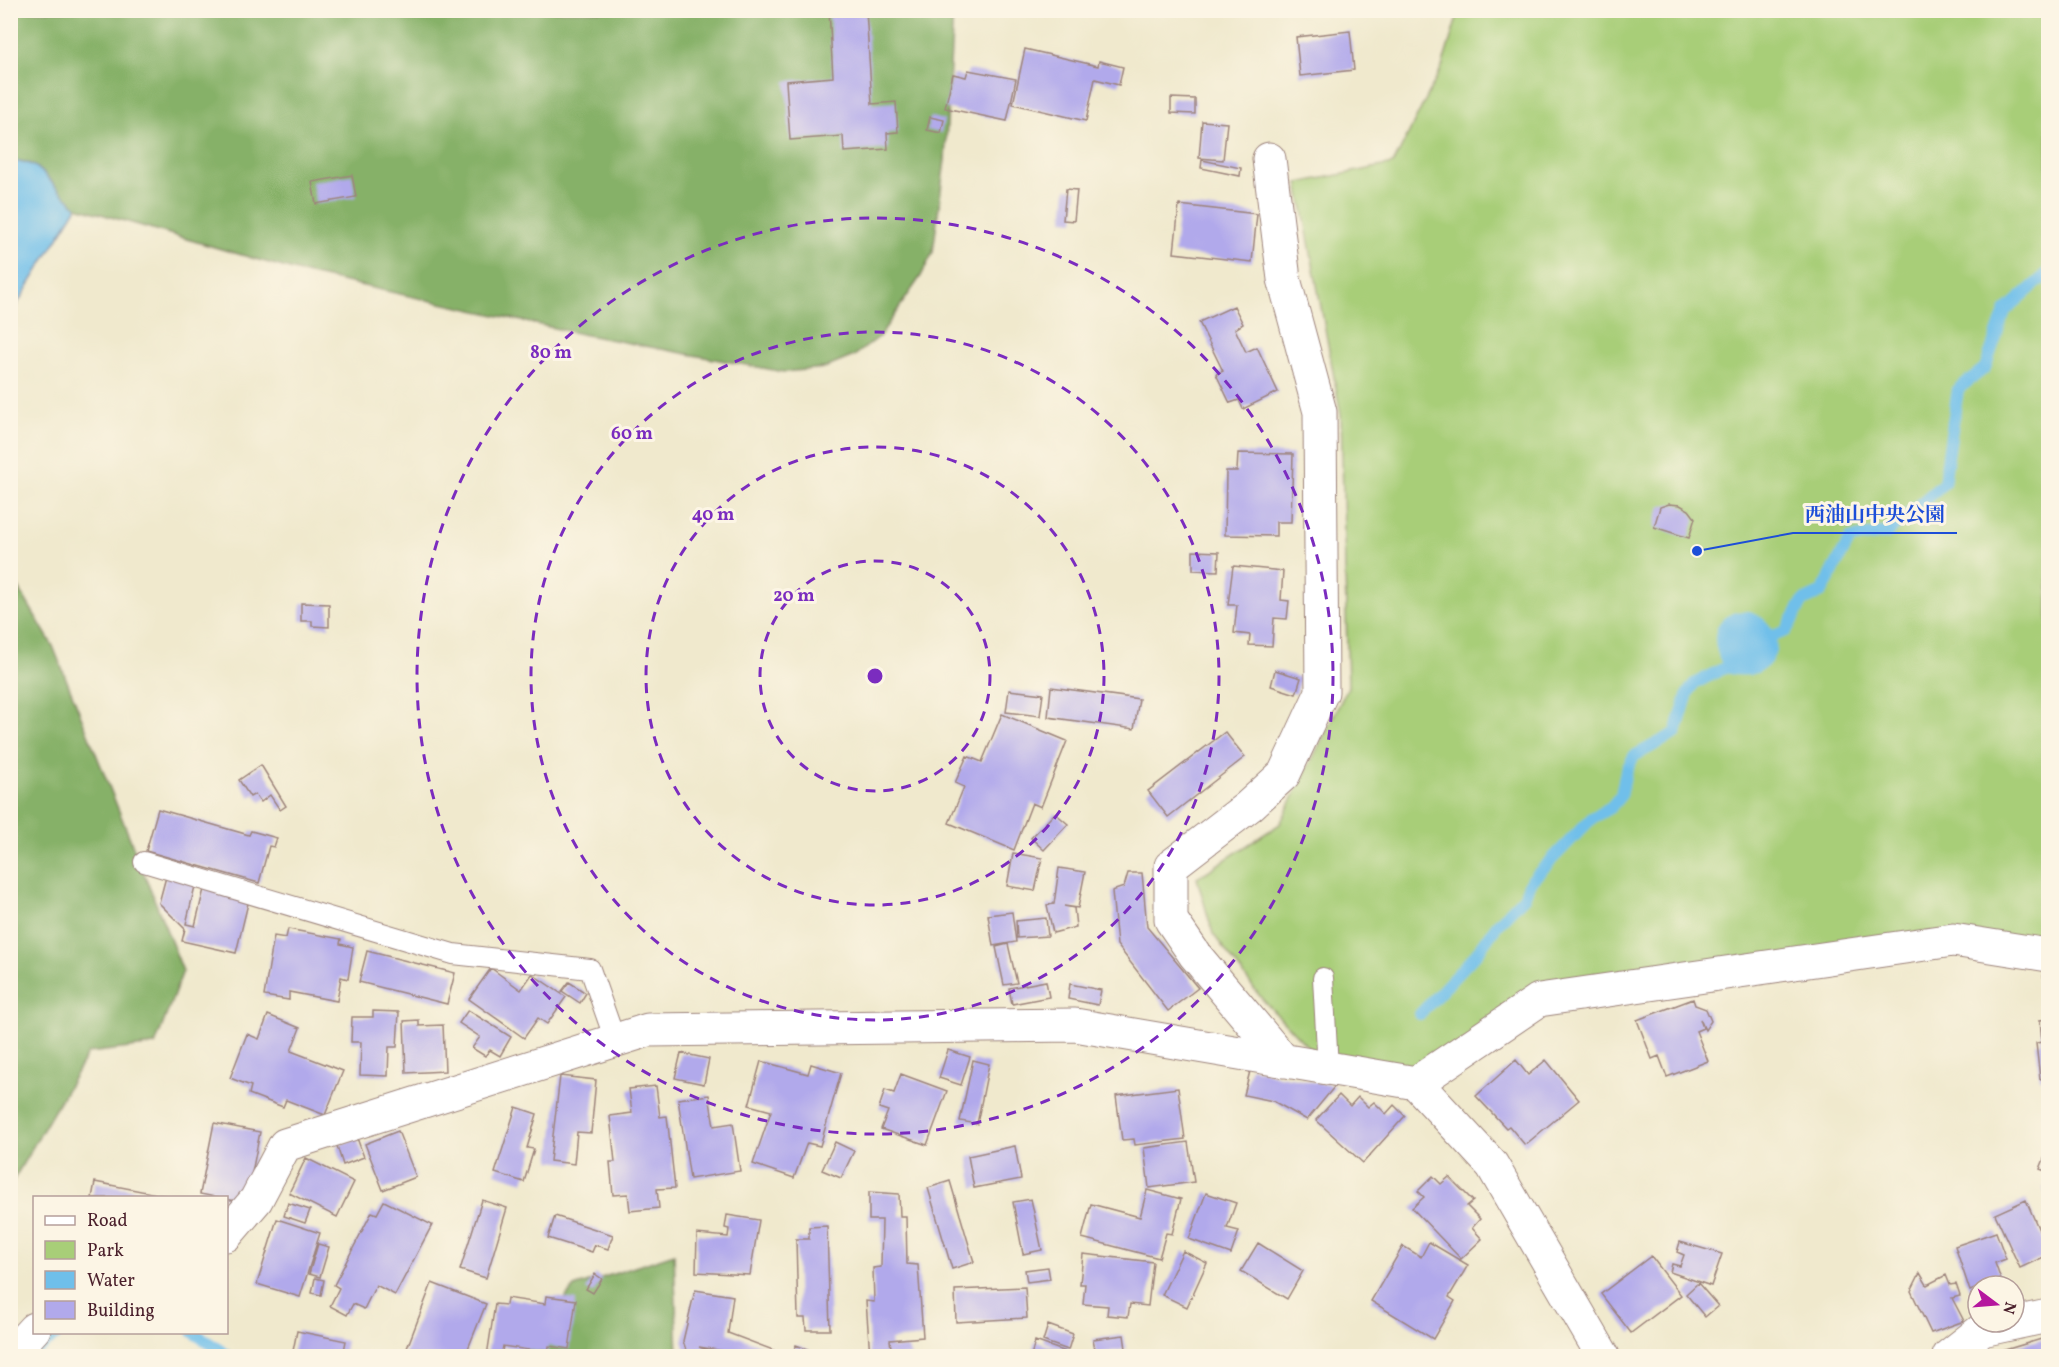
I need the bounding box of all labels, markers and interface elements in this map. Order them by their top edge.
text: 80 m [530,341,572,366]
text: 60 m [611,422,653,447]
callout: 西油山中央公園 [1793,495,1957,533]
text: 西油山中央公園 [1805,502,1945,530]
text: 40 m [692,503,734,528]
text: 20 m [773,584,815,609]
centre of rings [865,666,885,686]
legend [33,1196,228,1334]
text: Road [87,1209,128,1234]
text: Park [87,1239,124,1264]
text: Water [87,1269,135,1294]
north arrow [1966,1274,2026,1334]
text: Building [87,1299,155,1324]
text: N [1996,1299,2021,1317]

